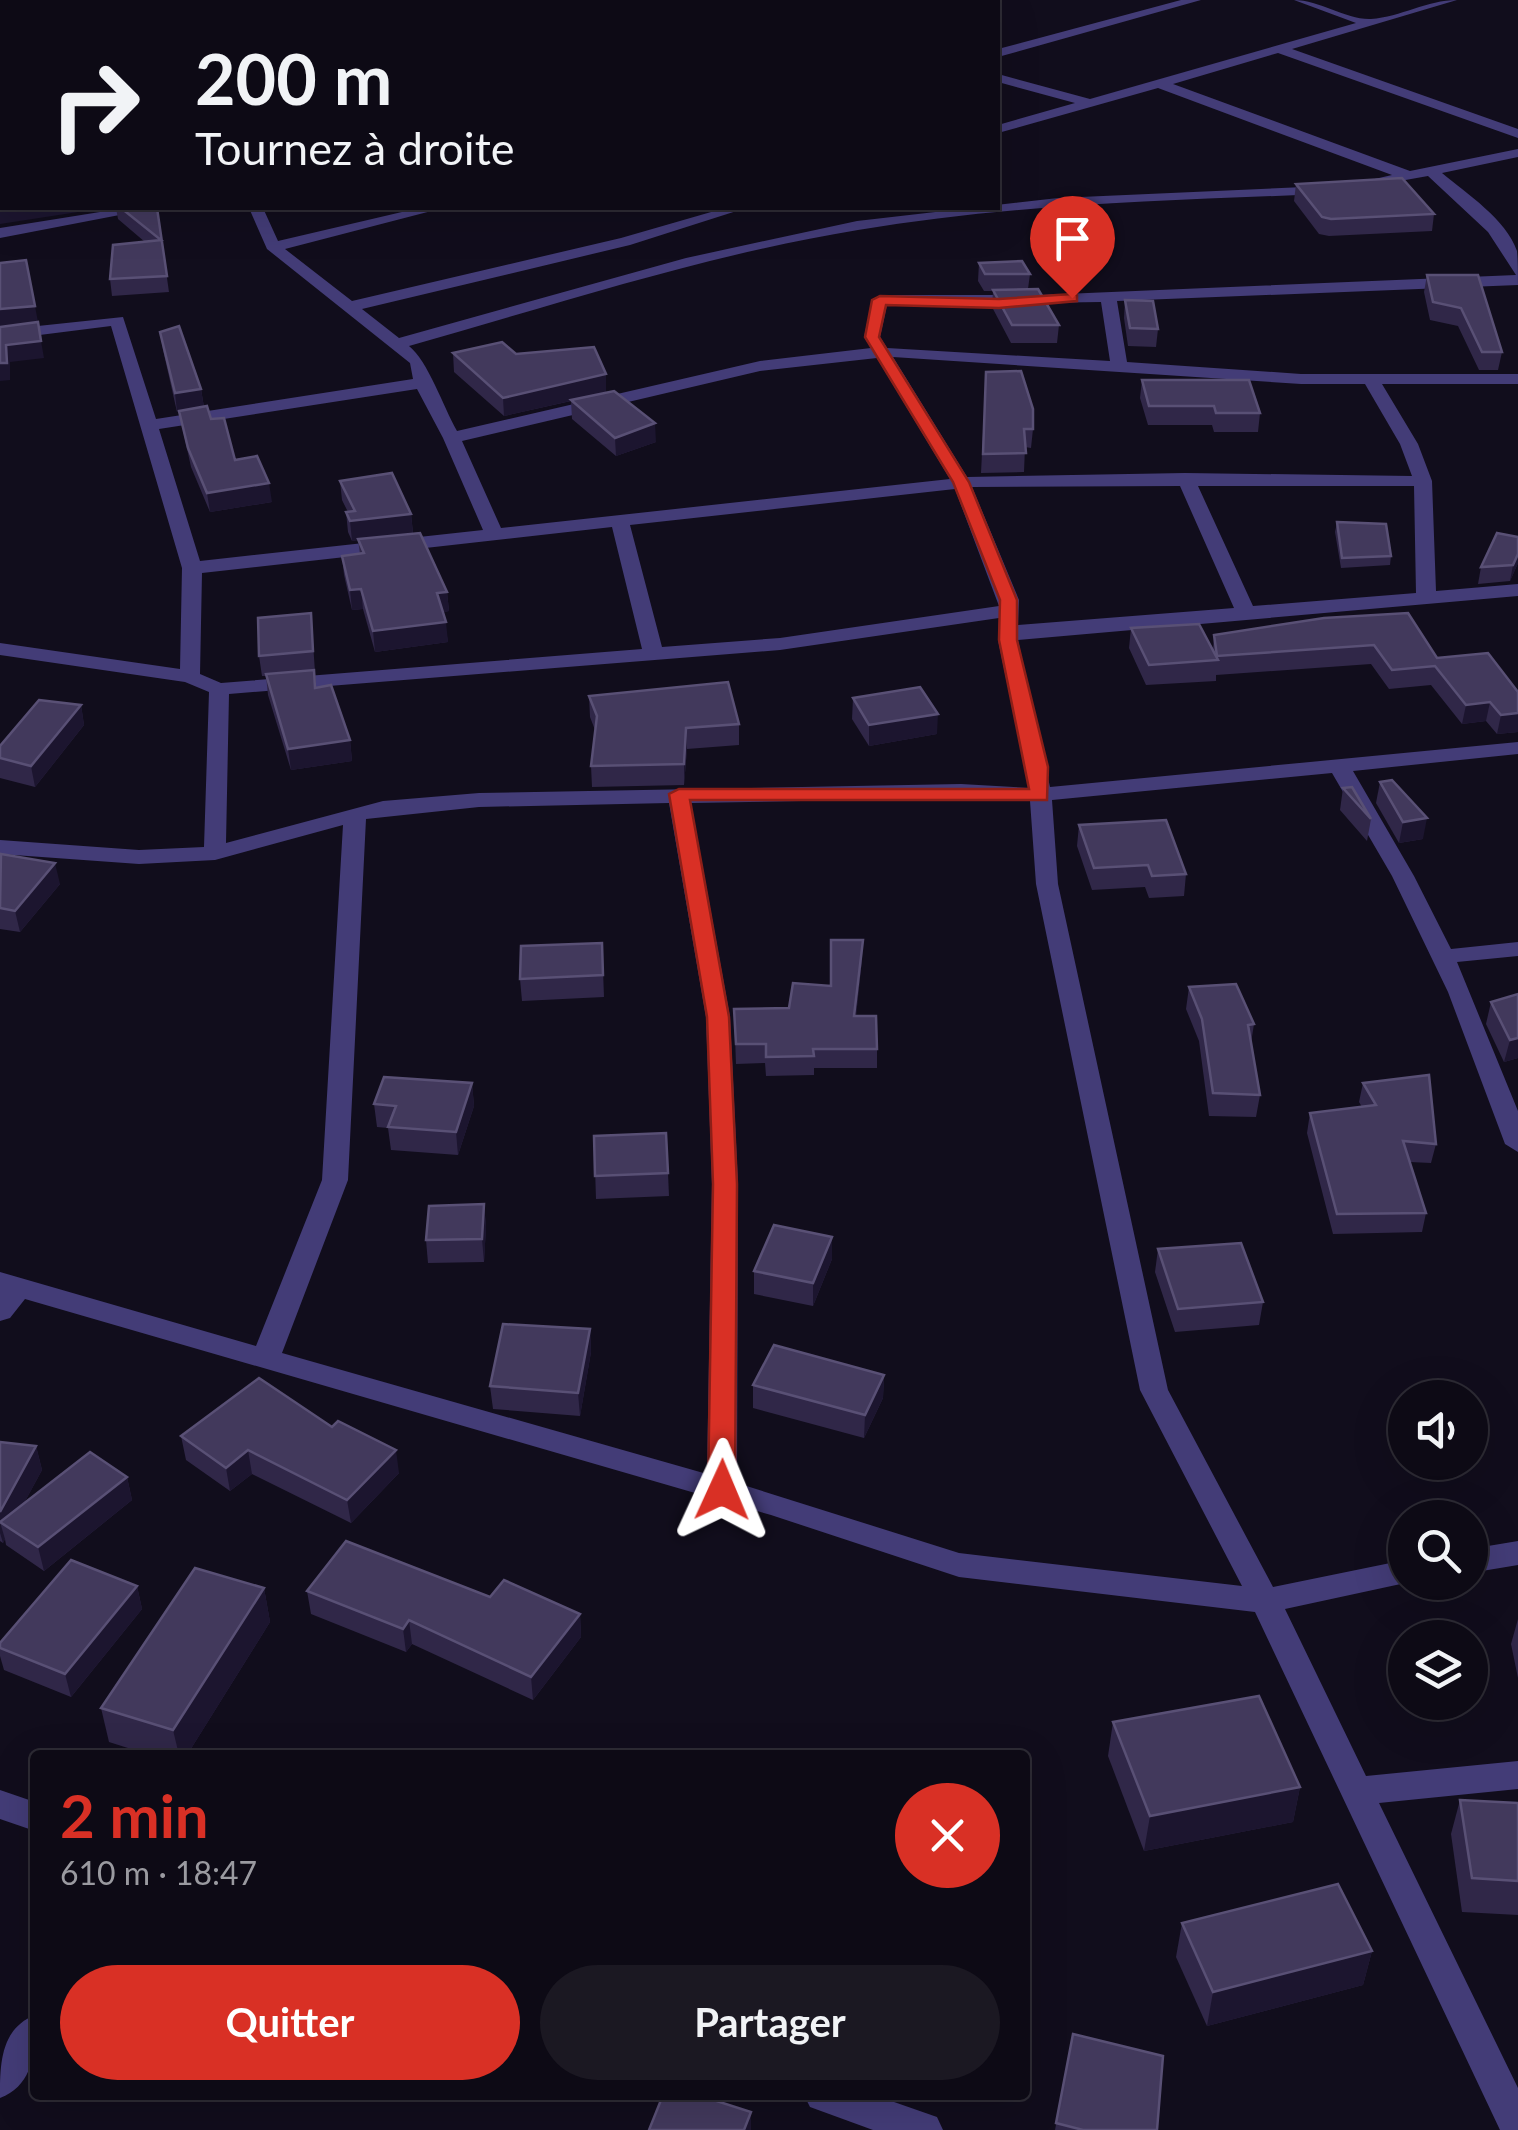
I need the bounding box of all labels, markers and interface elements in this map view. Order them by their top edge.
text: 200 m [195,36,392,120]
icon: right [30,40,160,170]
text: Tournez à droite [195,121,514,175]
pin [1030,196,1115,299]
icon: arrive [1045,211,1100,266]
map controls [1388,1380,1488,1720]
button: sound [1388,1380,1488,1480]
position arrow [670,1438,774,1542]
button: search [1388,1500,1488,1600]
button: layers [1388,1620,1488,1720]
text: 2 min [60,1779,209,1851]
button: close [895,1783,1000,1888]
text: 610 m · 18:47 [60,1853,257,1892]
button: Quitter [60,1965,520,2080]
button: Partager [540,1965,1000,2080]

